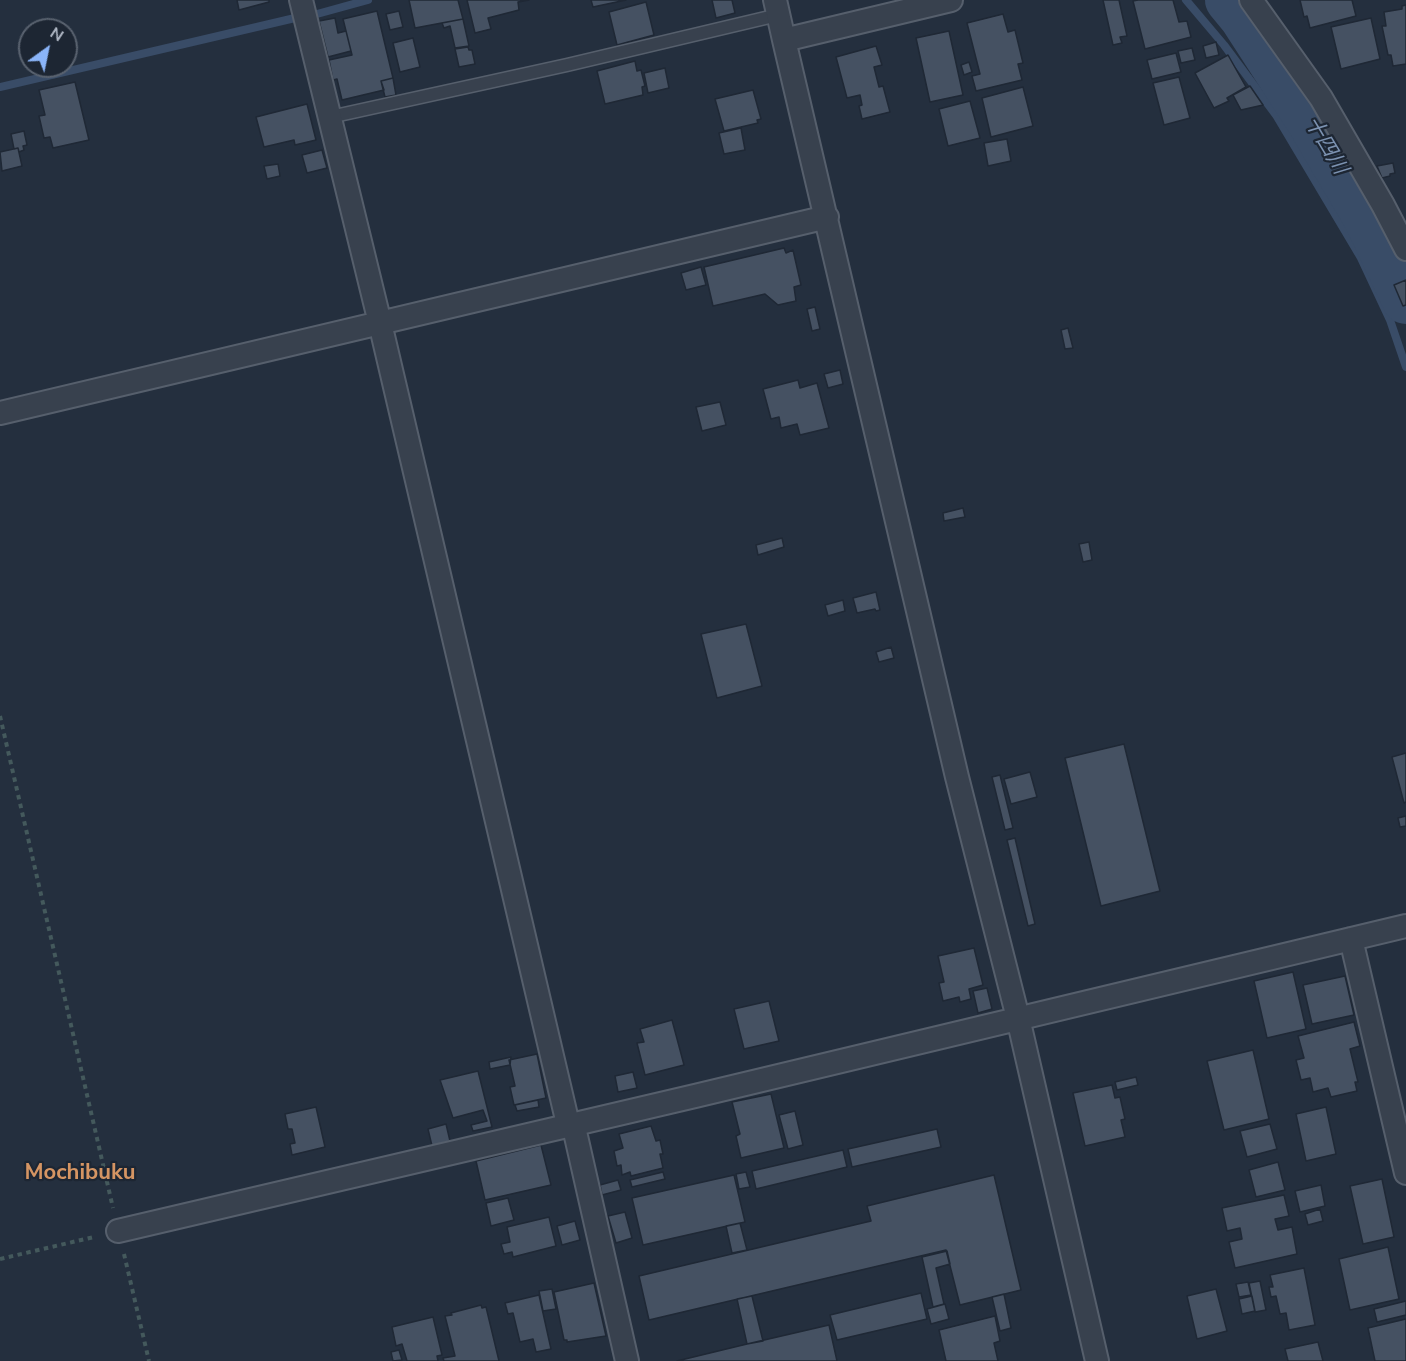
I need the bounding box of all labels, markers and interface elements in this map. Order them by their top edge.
north arrow [18,18,78,78]
text: N [46,22,68,47]
water label: 十四川 [1298,113,1352,179]
district label: Mochibuku [24,1161,136,1187]

